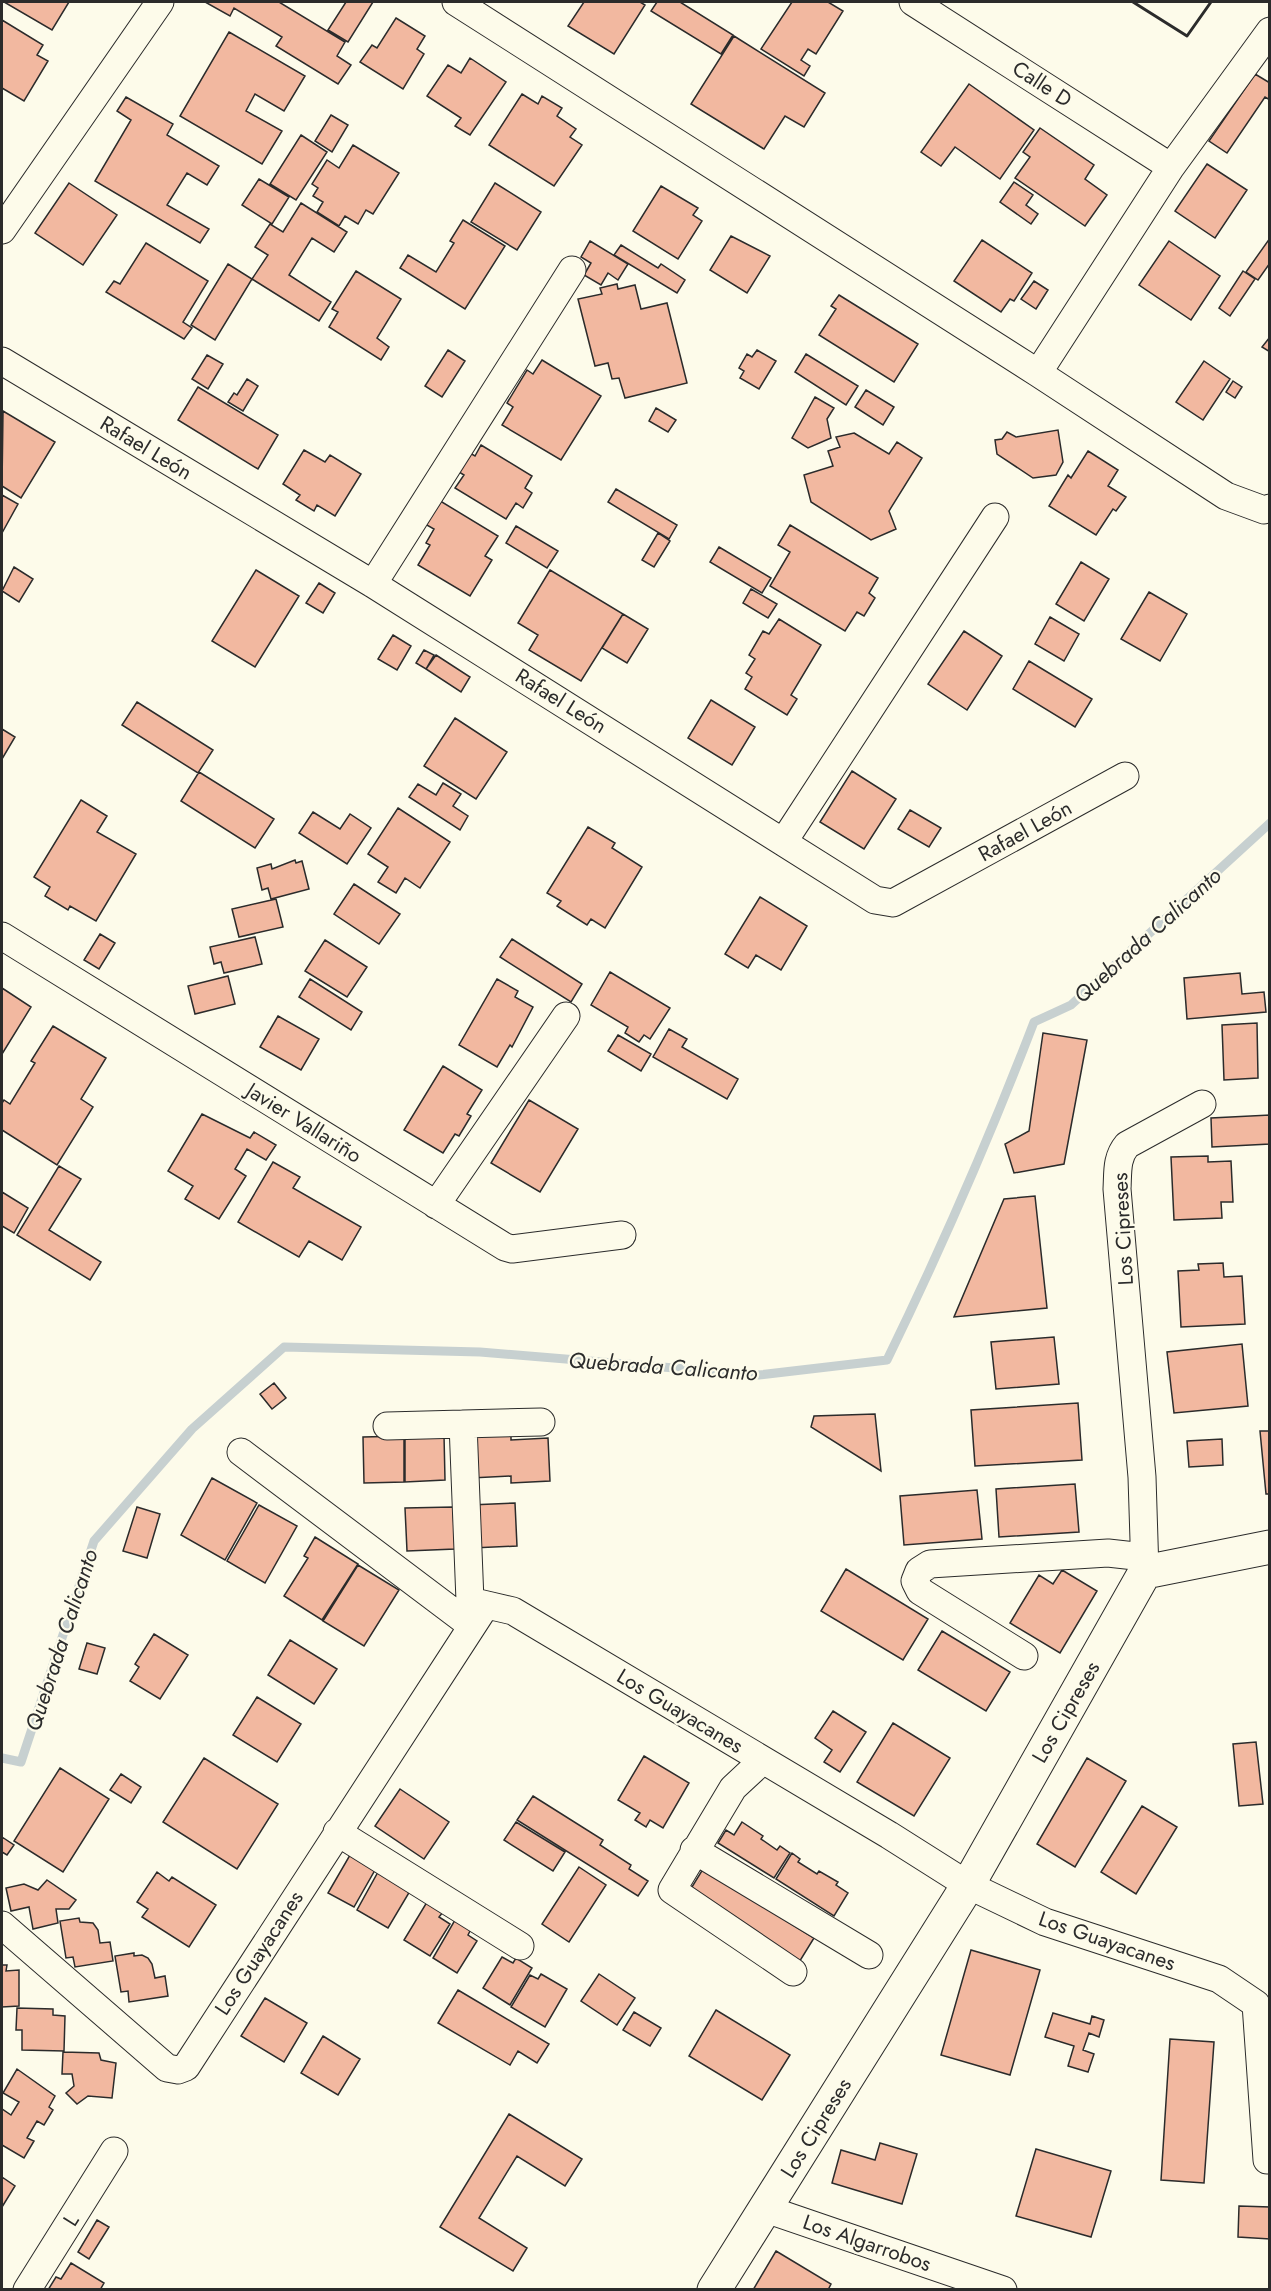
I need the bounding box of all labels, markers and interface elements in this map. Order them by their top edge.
street label: Calle D [1006,54,1078,114]
street label: Rafael León [94,409,198,487]
street label: Rafael León [510,661,612,741]
street label: Rafael León [973,793,1077,869]
water label: Quebrada Calicanto [1066,860,1228,1010]
street label: Javier Vallariño [238,1074,367,1170]
street label: Los Cipreses [1105,1172,1141,1286]
water label: Quebrada Calicanto [567,1343,759,1389]
water label: Quebrada Calicanto [17,1545,106,1735]
street label: Los Cipreses [1025,1656,1107,1768]
street label: Los Guayacanes [611,1661,749,1761]
street label: Los Guayacanes [208,1885,310,2021]
street label: Los Guayacanes [1035,1904,1179,1978]
street label: Los Cipreses [773,2072,859,2184]
street label: Los Algarrobos [799,2207,935,2279]
street label: L [56,2208,87,2232]

